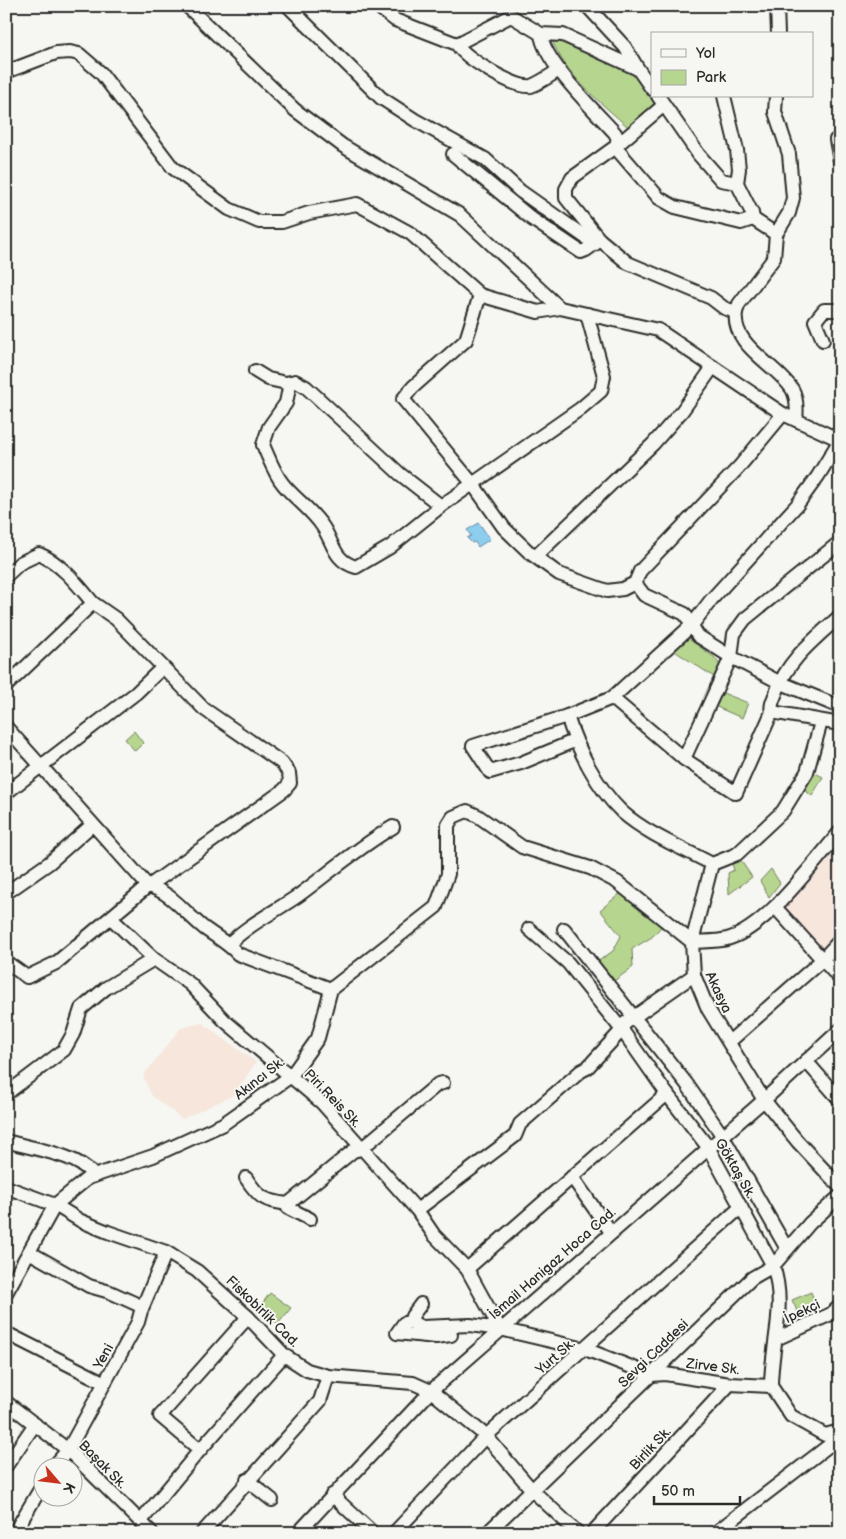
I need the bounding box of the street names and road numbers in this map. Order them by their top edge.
street label: Akasya [702,969,736,1016]
street label: Akıncı Sk. [231,1053,288,1103]
street label: Piri Reis Sk. [301,1066,365,1131]
street label: Göktaş Sk. [712,1135,760,1201]
street label: İsmail Hanigaz Hoca Cad. [485,1203,619,1323]
street label: Fiskobirlik Cad. [223,1272,303,1351]
street label: İpekçi [781,1295,823,1327]
street label: Sevgi Caddesi [615,1316,692,1391]
street label: Yurt Sk. [531,1334,579,1379]
street label: Yeni [89,1341,117,1373]
street label: Zirve Sk. [684,1355,741,1378]
street label: Birlik Sk. [626,1423,675,1474]
street label: Başak Sk. [75,1437,130,1492]

